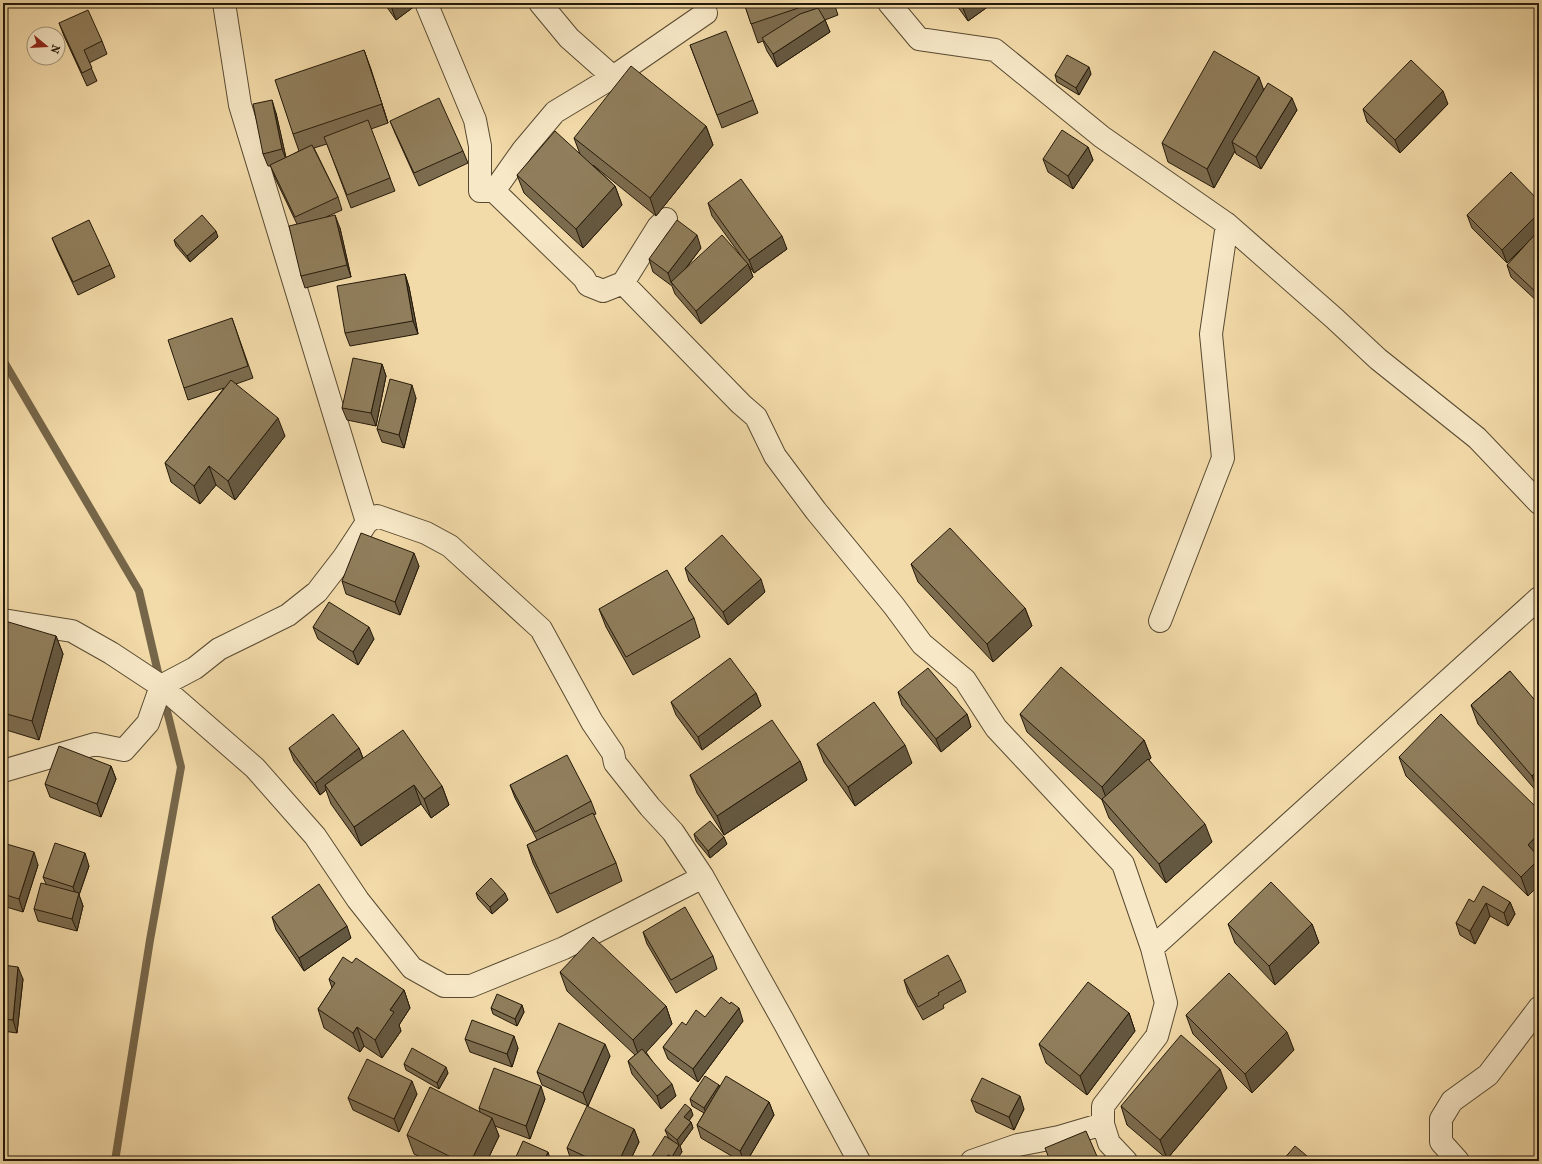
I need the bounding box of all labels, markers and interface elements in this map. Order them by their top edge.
north arrow [26,26,66,66]
text: N [47,43,63,56]

